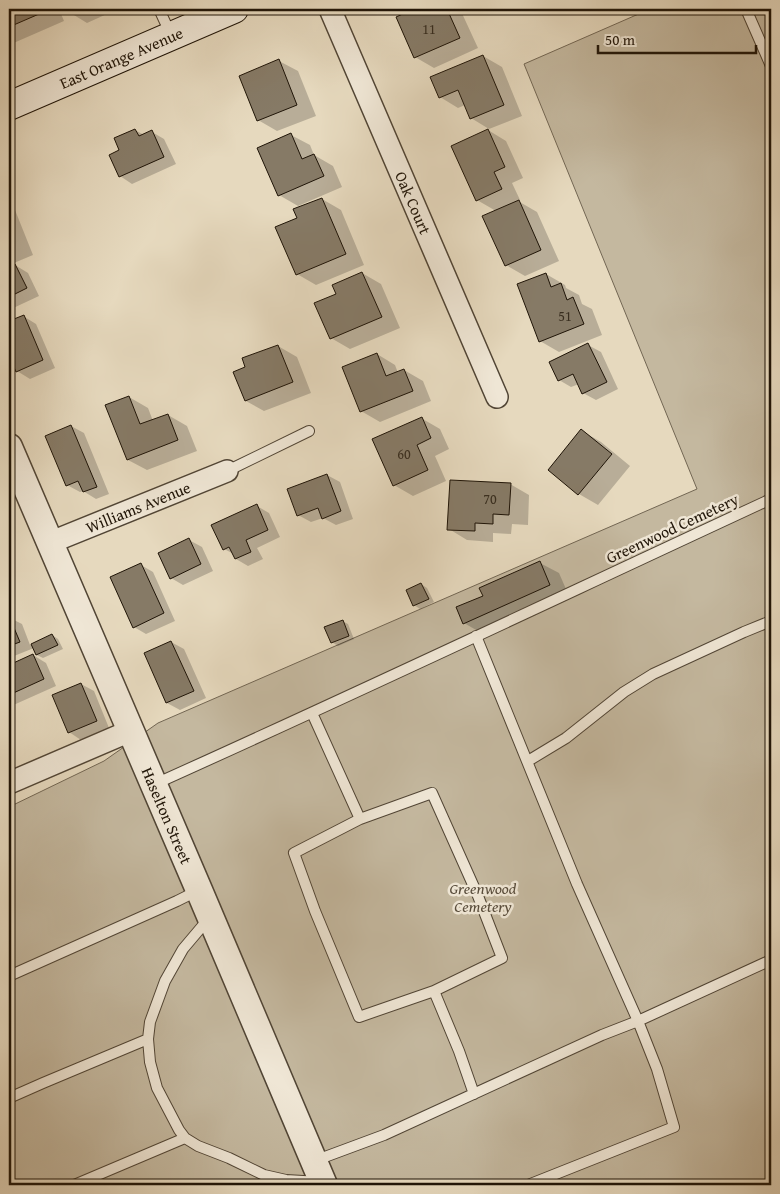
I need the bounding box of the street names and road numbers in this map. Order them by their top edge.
street label: East Orange Avenue [56,21,186,95]
street label: Oak Court [389,167,438,239]
street label: Williams Avenue [82,475,194,539]
street label: Greenwood Cemetery [602,487,742,569]
street label: Haselton Street [136,763,199,868]

